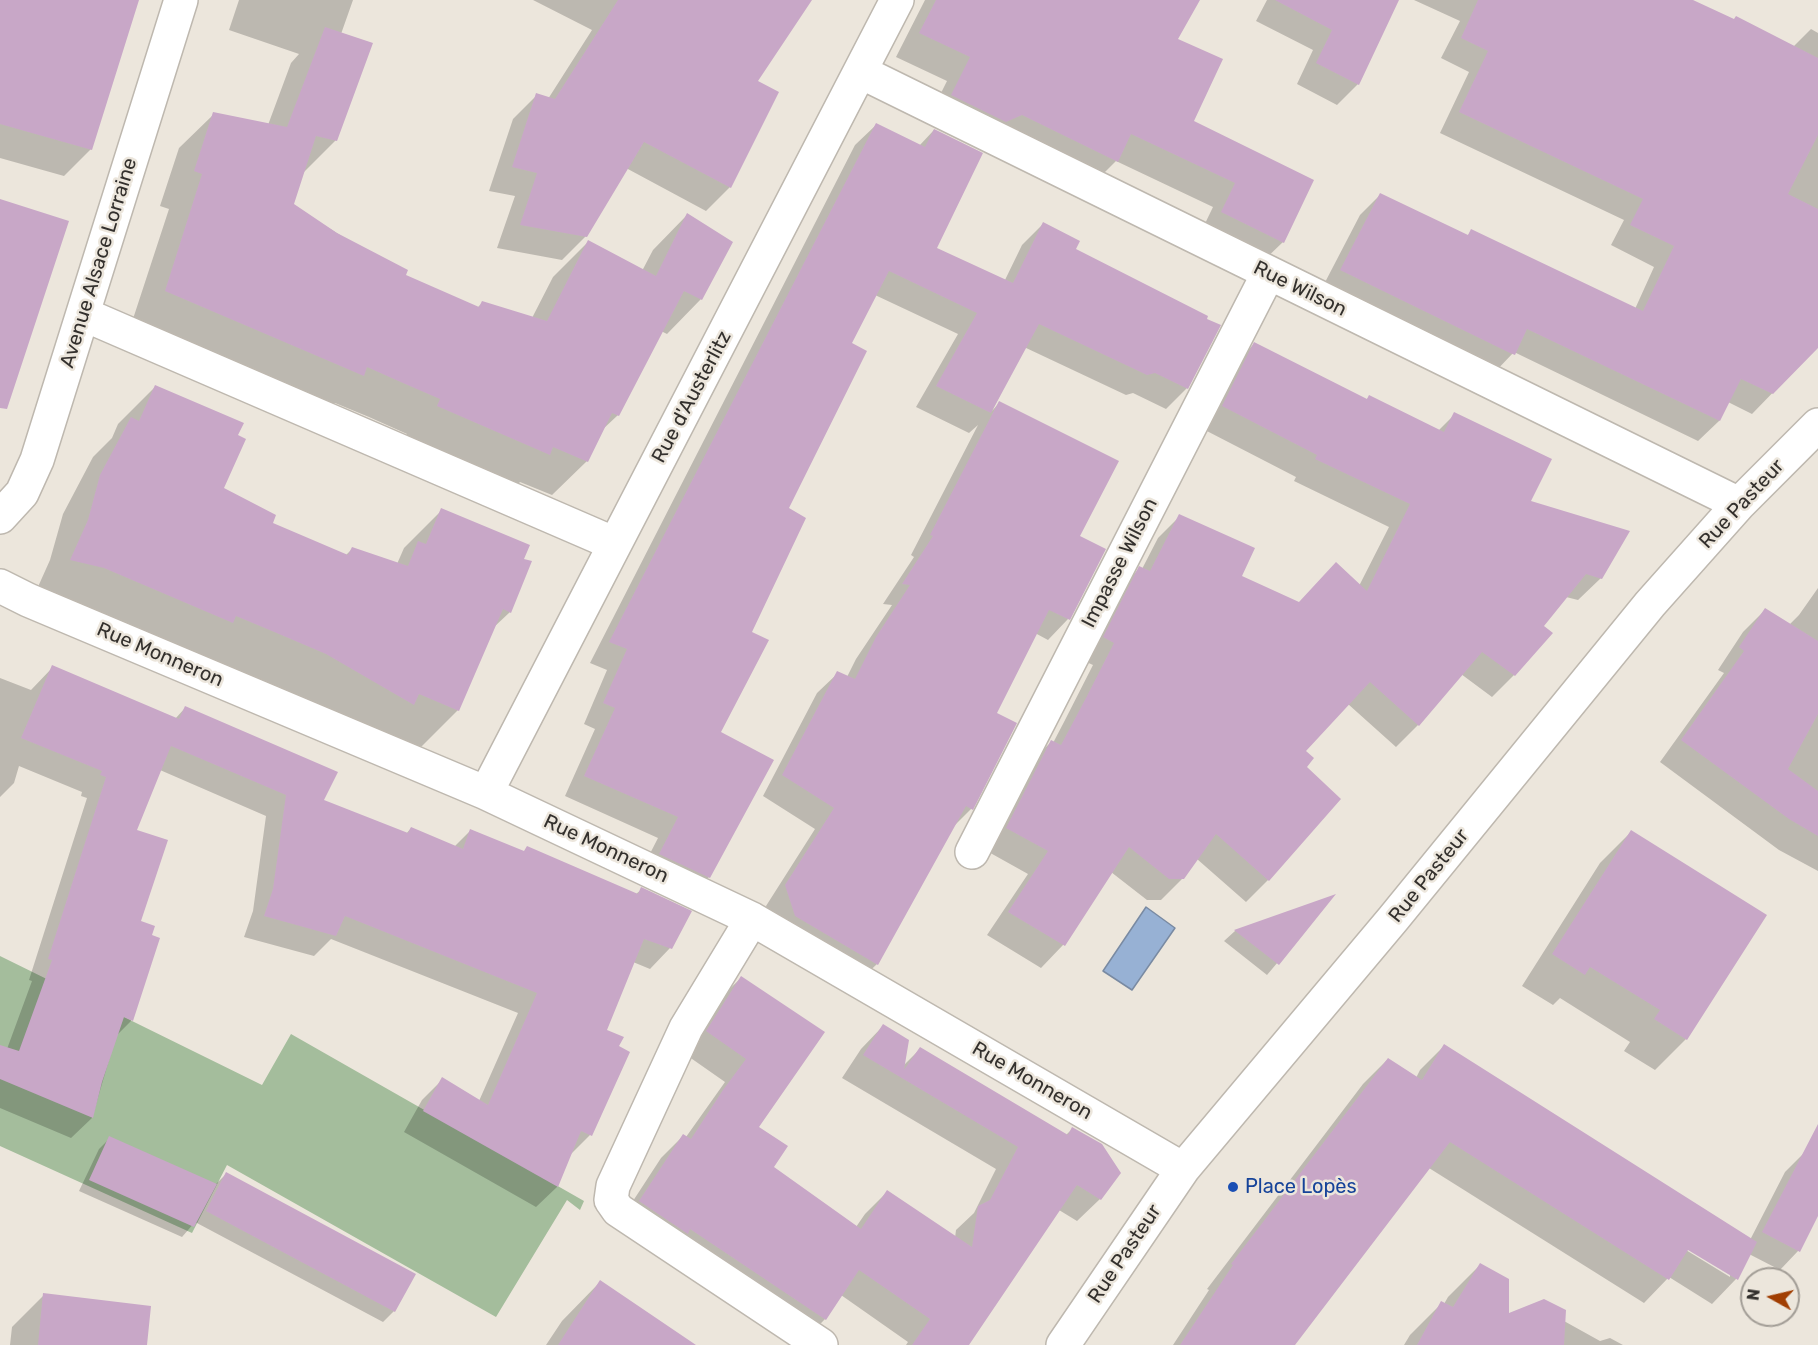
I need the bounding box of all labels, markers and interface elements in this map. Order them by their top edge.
street label: Avenue Alsace Lorraine [56,155,142,371]
street label: Rue Wilson [1249,256,1351,322]
street label: Rue d'Austerlitz [647,327,737,467]
street label: Rue Pasteur [1694,454,1790,554]
street label: Impasse Wilson [1077,494,1163,632]
street label: Rue Monneron [93,618,227,692]
street label: Rue Monneron [540,810,672,888]
street label: Rue Pasteur [1384,824,1474,928]
street label: Rue Monneron [968,1037,1096,1125]
place label: Place Lopès [1245,1175,1357,1199]
marker: Place Lopès [1226,1180,1240,1194]
street label: Rue Pasteur [1083,1200,1167,1308]
north arrow [1740,1267,1800,1327]
text: N [1743,1288,1764,1302]

